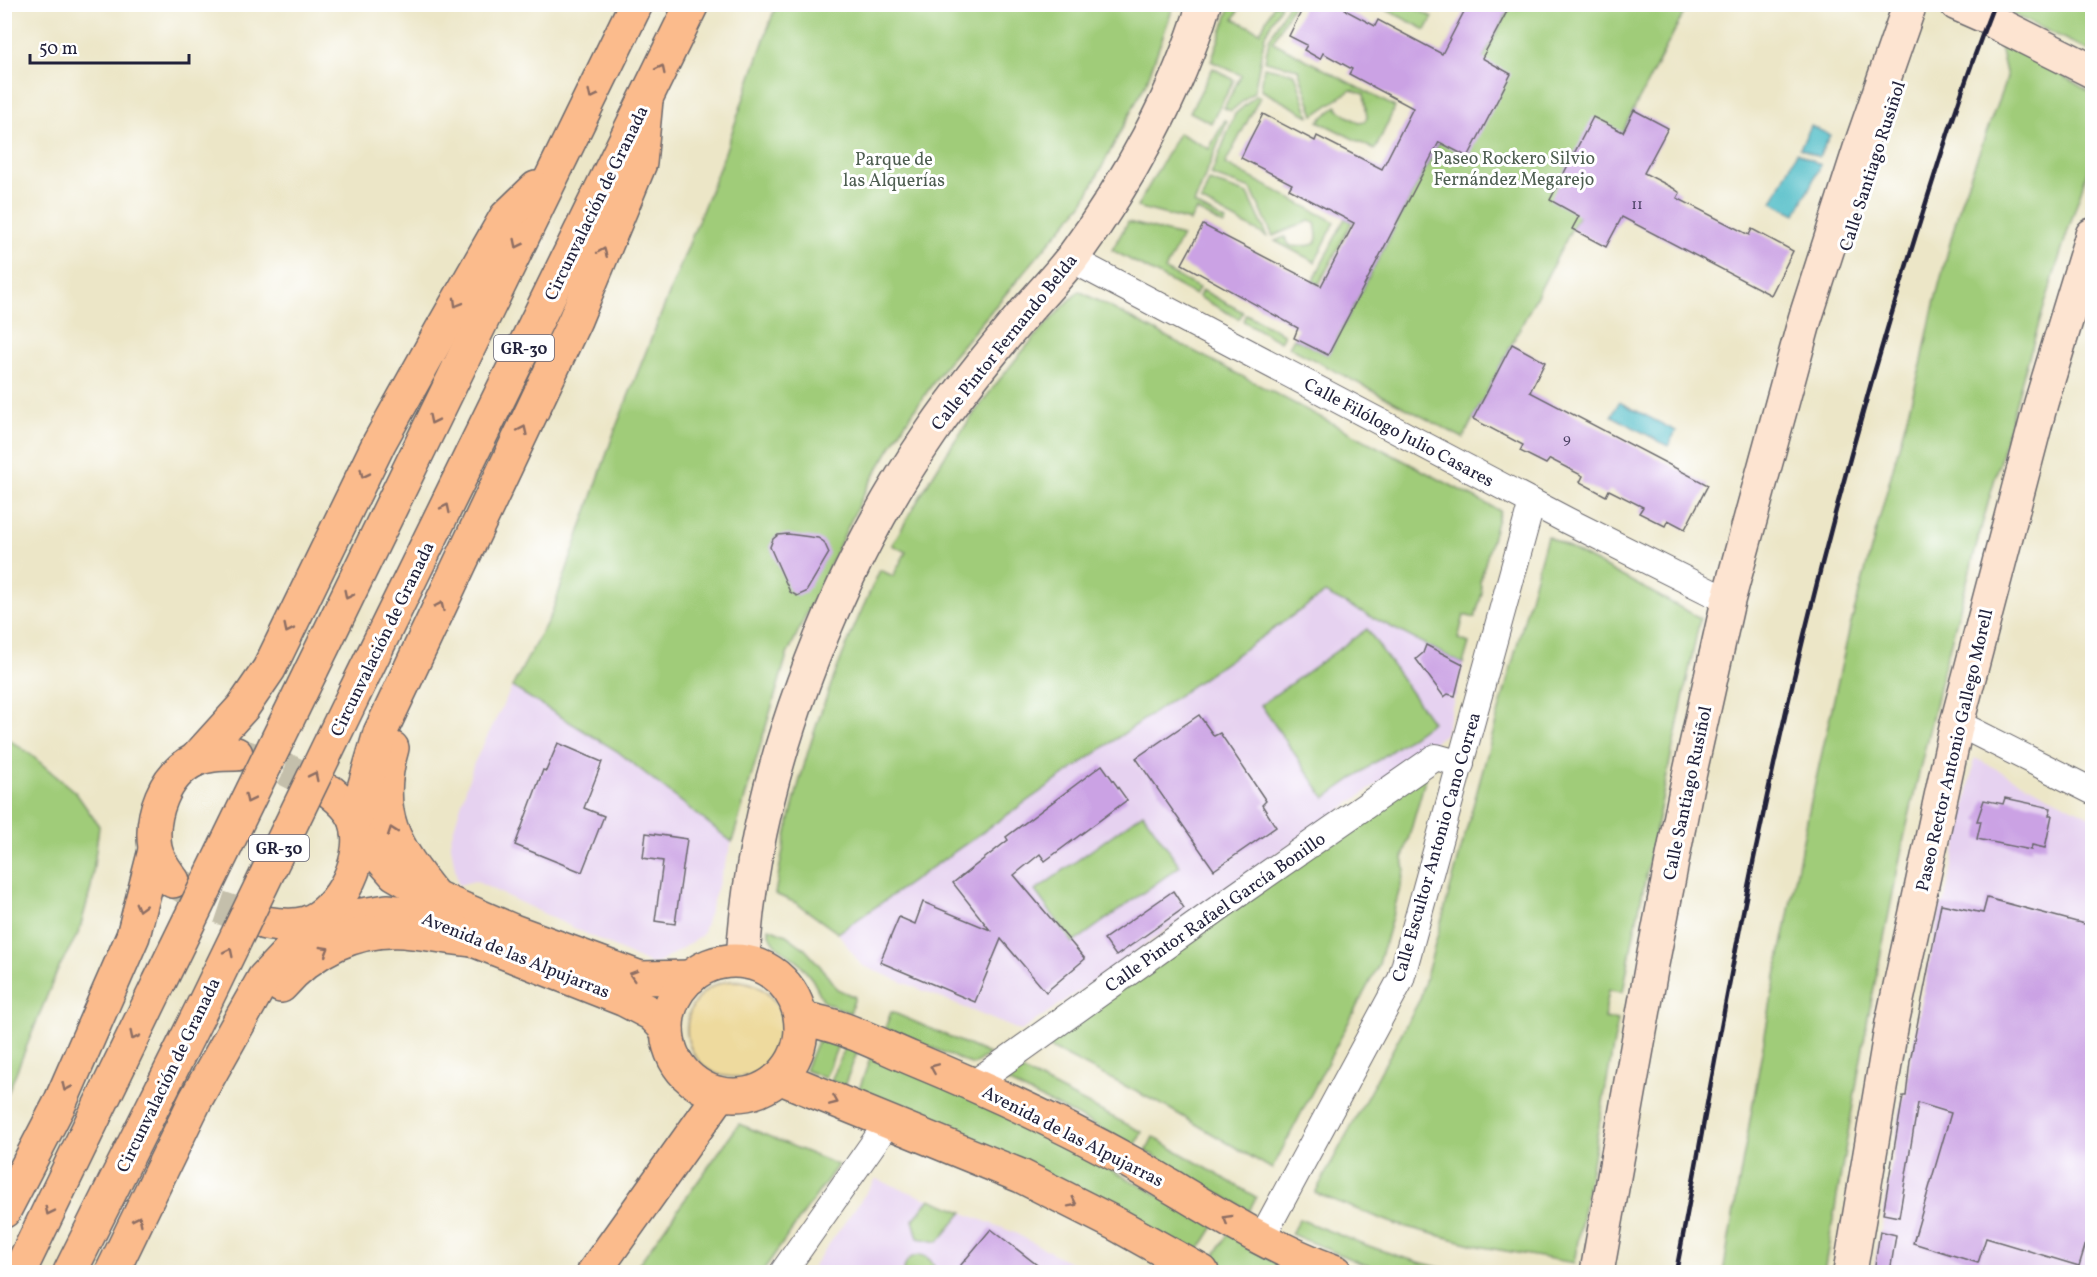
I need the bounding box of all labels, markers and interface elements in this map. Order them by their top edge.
scale bar [30,27,189,65]
text: 50 m [39,37,78,62]
one-way arrow [654,64,666,75]
street label: Calle Santiago Rusiñol [1834,78,1913,255]
one-way arrow [587,88,599,99]
street label: Circunvalación de Granada [539,102,655,305]
park label: Paseo Rockero Silvio Fernández Megarejo [1433,147,1595,193]
park label: Parque de las Alquerías [843,148,945,194]
house number: 11 [1631,195,1643,216]
one-way arrow [514,238,526,249]
one-way arrow [596,247,608,258]
street label: Calle Pintor Fernando Belda [926,249,1084,436]
one-way arrow [453,297,464,307]
road number: GR-30 [494,335,554,361]
street label: Calle Filólogo Julio Casares [1299,373,1498,494]
one-way arrow [429,413,441,424]
one-way arrow [516,425,528,436]
house number: 9 [1563,429,1571,450]
one-way arrow [360,468,372,479]
one-way arrow [439,503,450,514]
street label: Circunvalación de Granada [325,538,441,741]
one-way arrow [344,589,356,600]
one-way arrow [432,601,444,612]
street label: Paseo Rector Antonio Gallego Morell [1911,607,2000,894]
one-way arrow [284,623,296,634]
street label: Calle Santiago Rusiñol [1658,704,1719,883]
street label: Calle Escultor Antonio Cano Correa [1387,710,1488,985]
one-way arrow [307,772,319,783]
one-way arrow [244,793,256,804]
one-way arrow [386,826,399,837]
street label: Calle Pintor Rafael García Bonillo [1101,827,1331,999]
road number: GR-30 [249,835,309,861]
one-way arrow [135,902,148,912]
street label: Avenida de las Alpujarras [418,907,613,1006]
one-way arrow [319,945,329,957]
one-way arrow [222,947,234,958]
one-way arrow [628,970,639,982]
street label: Circunvalación de Granada [111,974,227,1177]
one-way arrow [129,1029,141,1040]
one-way arrow [929,1063,940,1075]
one-way arrow [62,1081,74,1092]
street label: Avenida de las Alpujarras [977,1081,1167,1194]
one-way arrow [828,1094,839,1106]
one-way arrow [1067,1195,1078,1207]
one-way arrow [44,1204,56,1215]
one-way arrow [130,1215,142,1226]
one-way arrow [1223,1215,1233,1226]

